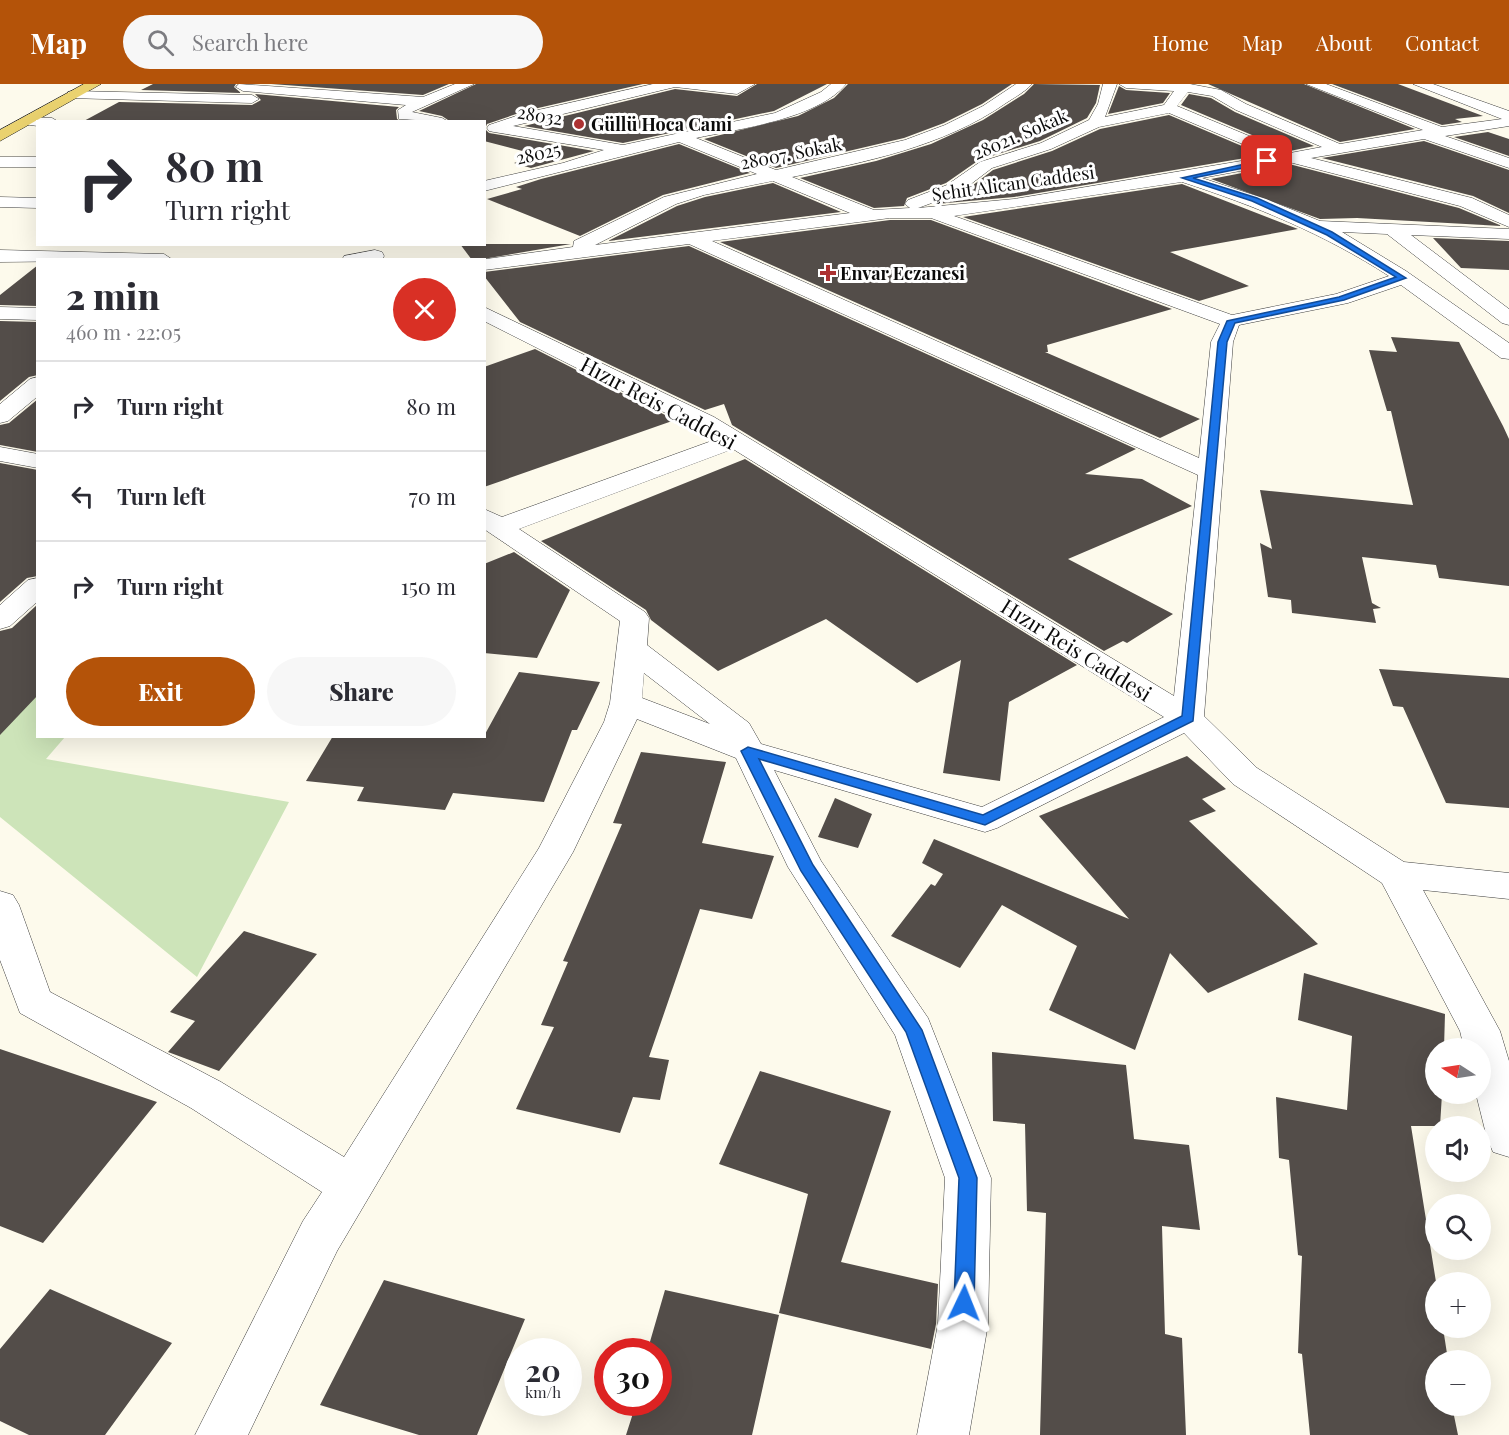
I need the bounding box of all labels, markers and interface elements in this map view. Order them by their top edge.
search box [123,15,543,69]
text: Map [30,24,87,61]
icon: search [144,26,177,59]
text: Search here [192,27,308,57]
text: Home [1153,28,1209,56]
text: Map [1242,28,1283,56]
text: About [1316,28,1372,56]
text: Contact [1405,28,1479,56]
street label: 28032 [516,100,564,130]
street label: 28021. Sokak [969,103,1071,165]
place label: Güllü Hoca Cami [591,112,732,136]
marker: Güllü Hoca Cami [572,117,586,131]
street label: 28007. Sokak [738,131,844,175]
pin [1241,135,1292,186]
street label: 28025 [513,136,563,170]
text: 80 m [165,137,263,193]
icon: right [66,144,144,222]
icon: arrive [1250,144,1283,177]
street label: Şehit Alican Caddesi [930,160,1096,206]
text: Turn right [165,191,290,227]
place label: Envar Eczanesi [840,261,965,285]
marker: Envar Eczanesi [821,266,835,280]
text: 2 min [66,271,160,319]
button: close [393,278,456,341]
text: 460 m · 22:05 [66,318,181,345]
street label: Hızır Reis Caddesi [576,349,742,455]
icon: right [66,390,99,423]
text: Turn right [117,391,223,421]
text: 80 m [406,391,456,421]
icon: left [66,480,99,513]
text: Turn left [117,481,206,511]
text: 70 m [409,481,456,511]
icon: right [66,570,99,603]
text: Turn right [117,571,223,601]
text: 150 m [401,571,456,601]
street label: Hızır Reis Caddesi [996,591,1158,707]
button: Exit [66,657,255,726]
button: Share [267,657,456,726]
north arrow [1425,1038,1491,1104]
map controls [1425,1038,1491,1416]
button: sound [1425,1116,1491,1182]
button: search [1425,1194,1491,1260]
position arrow [932,1271,996,1335]
button: + [1425,1272,1491,1338]
speed limit sign: 30 [594,1338,672,1416]
text: 20 [525,1350,561,1390]
button: − [1425,1350,1491,1416]
text: km/h [525,1382,561,1402]

